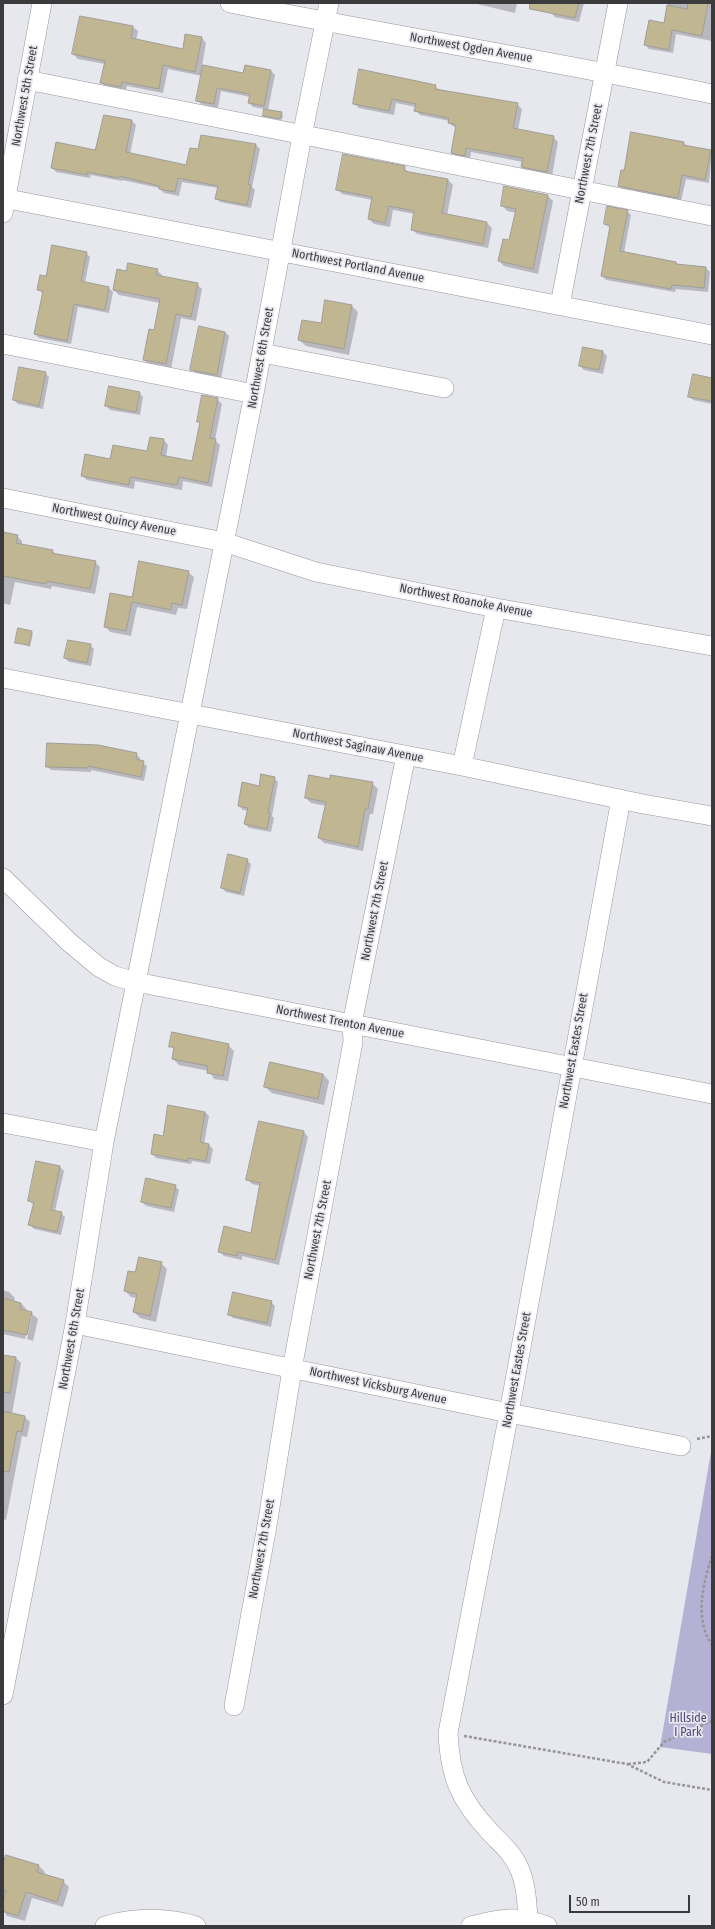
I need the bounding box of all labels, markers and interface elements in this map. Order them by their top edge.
street label: Northwest Ogden Avenue [409,30,533,66]
street label: Northwest 5th Street [9,45,41,147]
street label: Northwest 7th Street [572,103,606,205]
street label: Northwest Portland Avenue [291,246,425,286]
street label: Northwest 6th Street [245,306,277,410]
street label: Northwest Quincy Avenue [51,501,177,539]
street label: Northwest Roanoke Avenue [398,581,534,621]
street label: Northwest Saginaw Avenue [291,726,425,766]
street label: Northwest 7th Street [358,860,392,962]
street label: Northwest Eastes Street [557,992,591,1110]
street label: Northwest Trenton Avenue [275,1003,405,1041]
street label: Northwest 7th Street [301,1179,335,1281]
street label: Northwest 6th Street [56,1287,88,1391]
street label: Northwest Eastes Street [500,1311,534,1429]
street label: Northwest Vicksburg Avenue [308,1364,448,1408]
street label: Northwest 7th Street [246,1498,278,1600]
park label: Hillside I Park [669,1712,707,1740]
scale bar [571,1887,692,1913]
text: 50 m [576,1895,600,1909]

